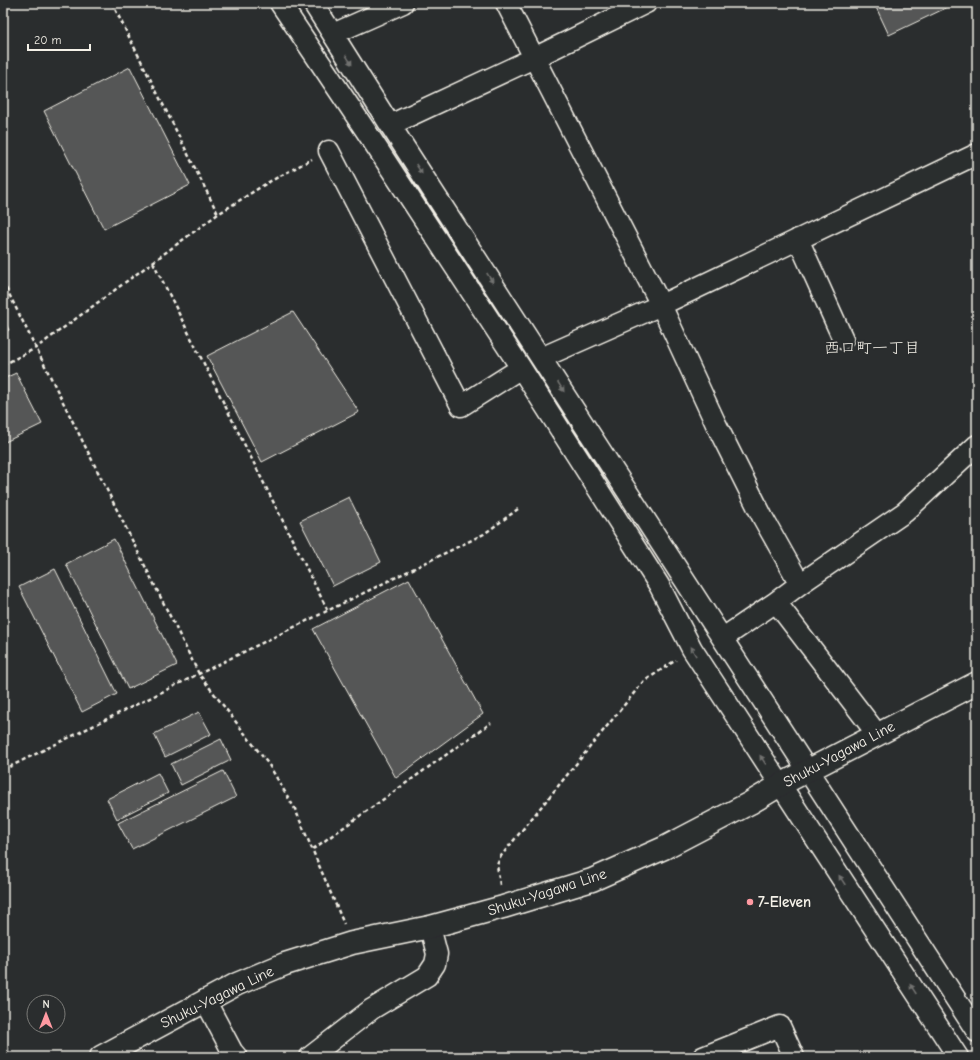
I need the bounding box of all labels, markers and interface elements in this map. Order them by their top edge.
scale bar [28,26,90,52]
text: 20 m [34,33,62,47]
one-way arrow [345,55,353,65]
one-way arrow [415,164,423,174]
one-way arrow [486,273,494,283]
district label: 西口町一丁目 [824,339,920,357]
one-way arrow [557,381,564,393]
one-way arrow [689,645,696,657]
street label: Shuku-Yagawa Line [780,717,898,791]
one-way arrow [760,754,767,766]
street label: Shuku-Yagawa Line [485,864,609,920]
one-way arrow [838,875,846,886]
place label: 7-Eleven [758,893,811,911]
marker: 7-Eleven [745,897,755,907]
street label: Shuku-Yagawa Line [157,962,277,1032]
one-way arrow [909,984,917,994]
north arrow [26,994,66,1034]
text: N [42,998,50,1011]

